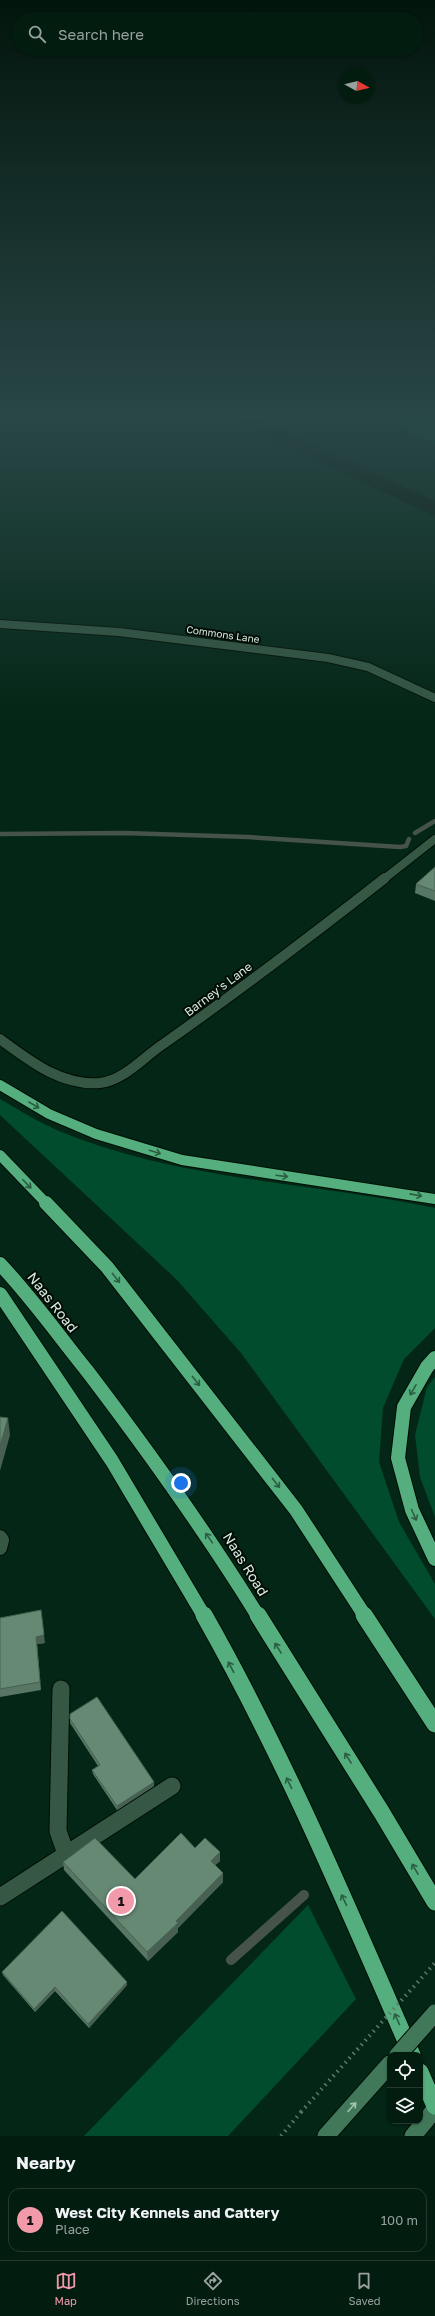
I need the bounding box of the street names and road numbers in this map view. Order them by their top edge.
street label: Commons Lane [186,623,261,645]
street label: Barney's Lane [181,959,255,1019]
street label: Naas Road [24,1269,82,1335]
street label: Naas Road [220,1529,272,1599]

